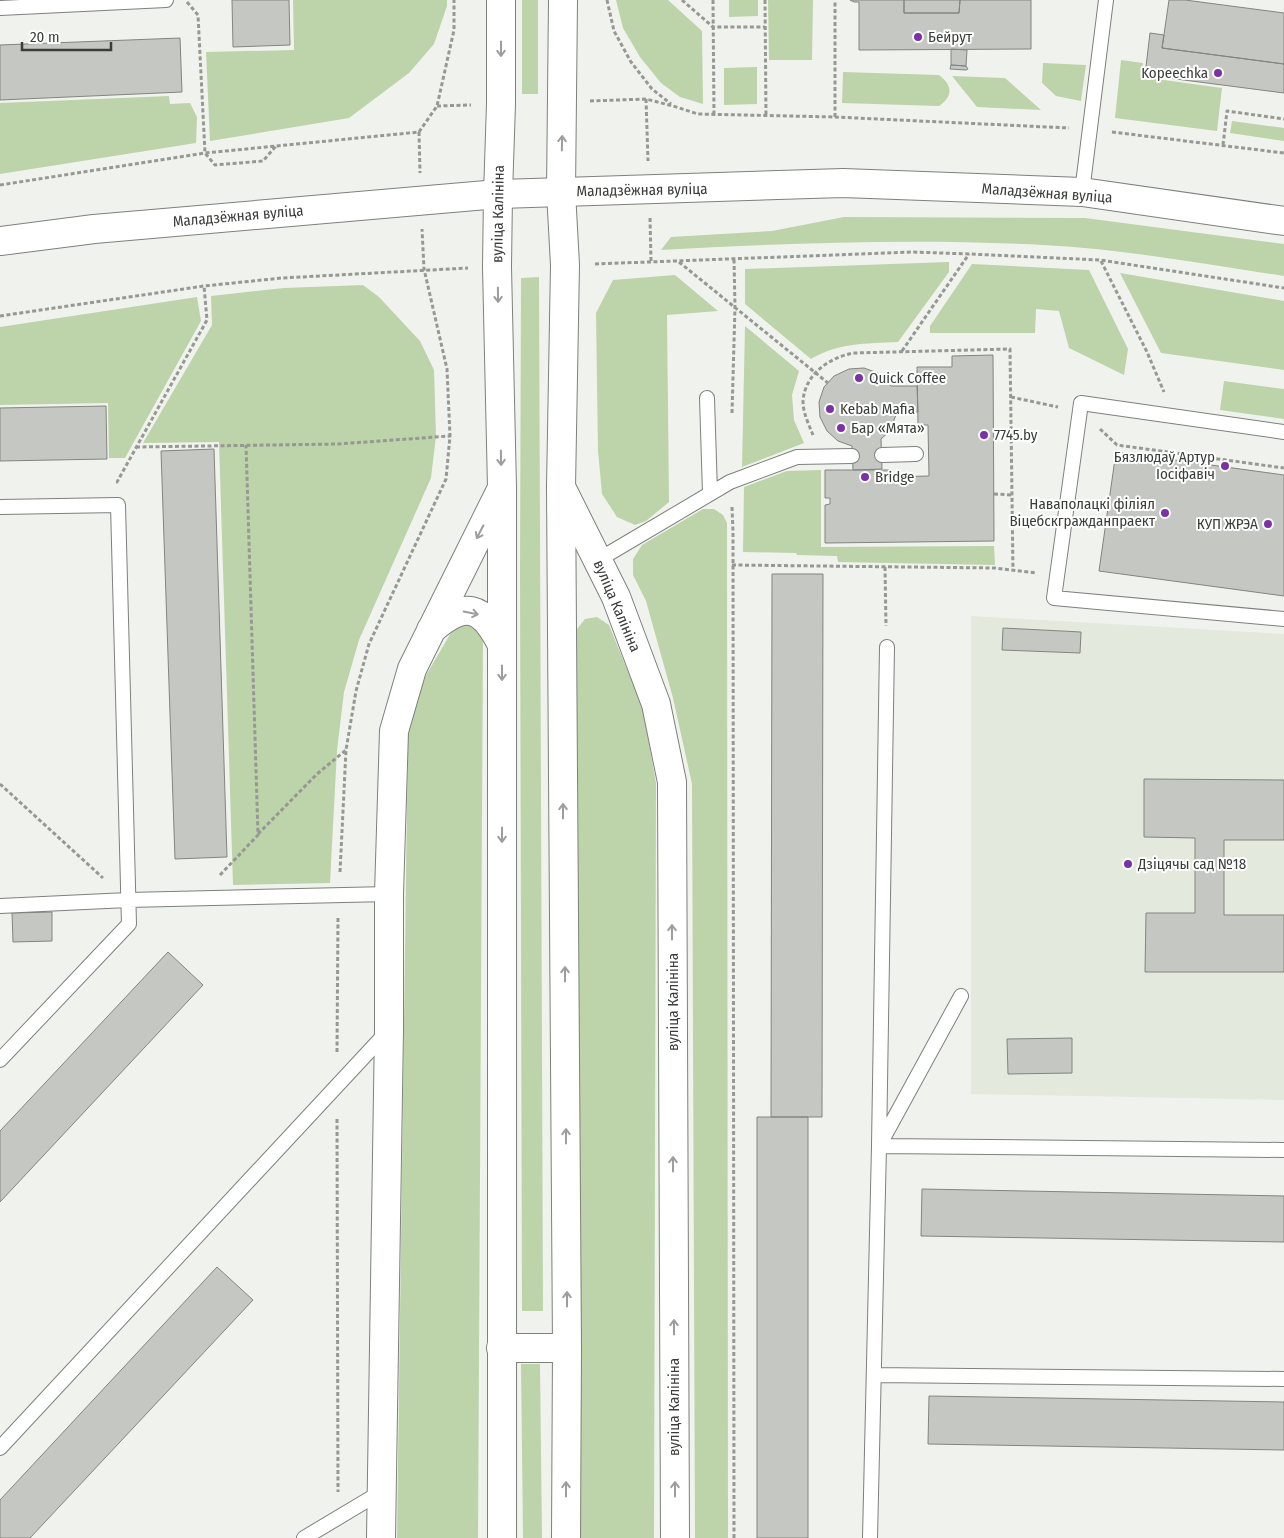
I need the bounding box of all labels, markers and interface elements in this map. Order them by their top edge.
scale bar [22,20,111,52]
text: 20 m [30,28,60,46]
place label: Бейрут [928,28,973,46]
marker: Бейрут [912,31,924,43]
one-way arrow [496,40,506,56]
place label: Kopeechka [1141,64,1208,82]
marker: Kopeechka [1212,67,1224,79]
one-way arrow [557,135,567,152]
street label: вуліца Калініна [488,165,508,263]
street label: Маладзёжная вуліца [981,179,1113,207]
street label: Маладзёжная вуліца [576,180,708,200]
street label: Маладзёжная вуліца [172,201,304,231]
one-way arrow [493,287,503,303]
place label: Quick Coffee [869,369,946,387]
marker: Quick Coffee [853,372,865,384]
place label: Kebab Mafia [840,400,915,418]
marker: Kebab Mafia [824,403,836,415]
place label: Бар «Мята» [851,419,925,437]
marker: Бар «Мята» [835,422,847,434]
place label: 7745.by [994,426,1038,444]
marker: 7745.by [978,429,990,441]
place label: Бязлюдаў Артур Іосіфавіч [1114,448,1215,483]
one-way arrow [496,450,506,466]
marker: Бязлюдаў Артур Іосіфавіч [1219,460,1231,472]
place label: Bridge [875,468,914,486]
marker: Bridge [859,471,871,483]
place label: Наваполацкі філіял Віцебскгражданпраект [1009,495,1156,530]
marker: Наваполацкі філіял Віцебскгражданпраект [1159,507,1171,519]
place label: КУП ЖРЭА [1197,515,1258,533]
marker: КУП ЖРЭА [1262,518,1274,530]
one-way arrow [475,524,484,539]
street label: вуліца Калініна [590,557,644,655]
one-way arrow [463,608,479,618]
one-way arrow [497,664,507,681]
one-way arrow [558,804,568,820]
one-way arrow [497,827,507,843]
place label: Дзіцячы сад №18 [1137,855,1246,873]
marker: Дзіцячы сад №18 [1122,858,1134,870]
one-way arrow [667,924,677,940]
street label: вуліца Калініна [664,953,682,1051]
one-way arrow [560,966,569,982]
one-way arrow [561,1129,571,1145]
one-way arrow [668,1157,678,1173]
one-way arrow [562,1291,572,1308]
one-way arrow [669,1319,679,1336]
street label: вуліца Калініна [665,1358,683,1456]
one-way arrow [561,1482,571,1498]
one-way arrow [670,1482,680,1498]

